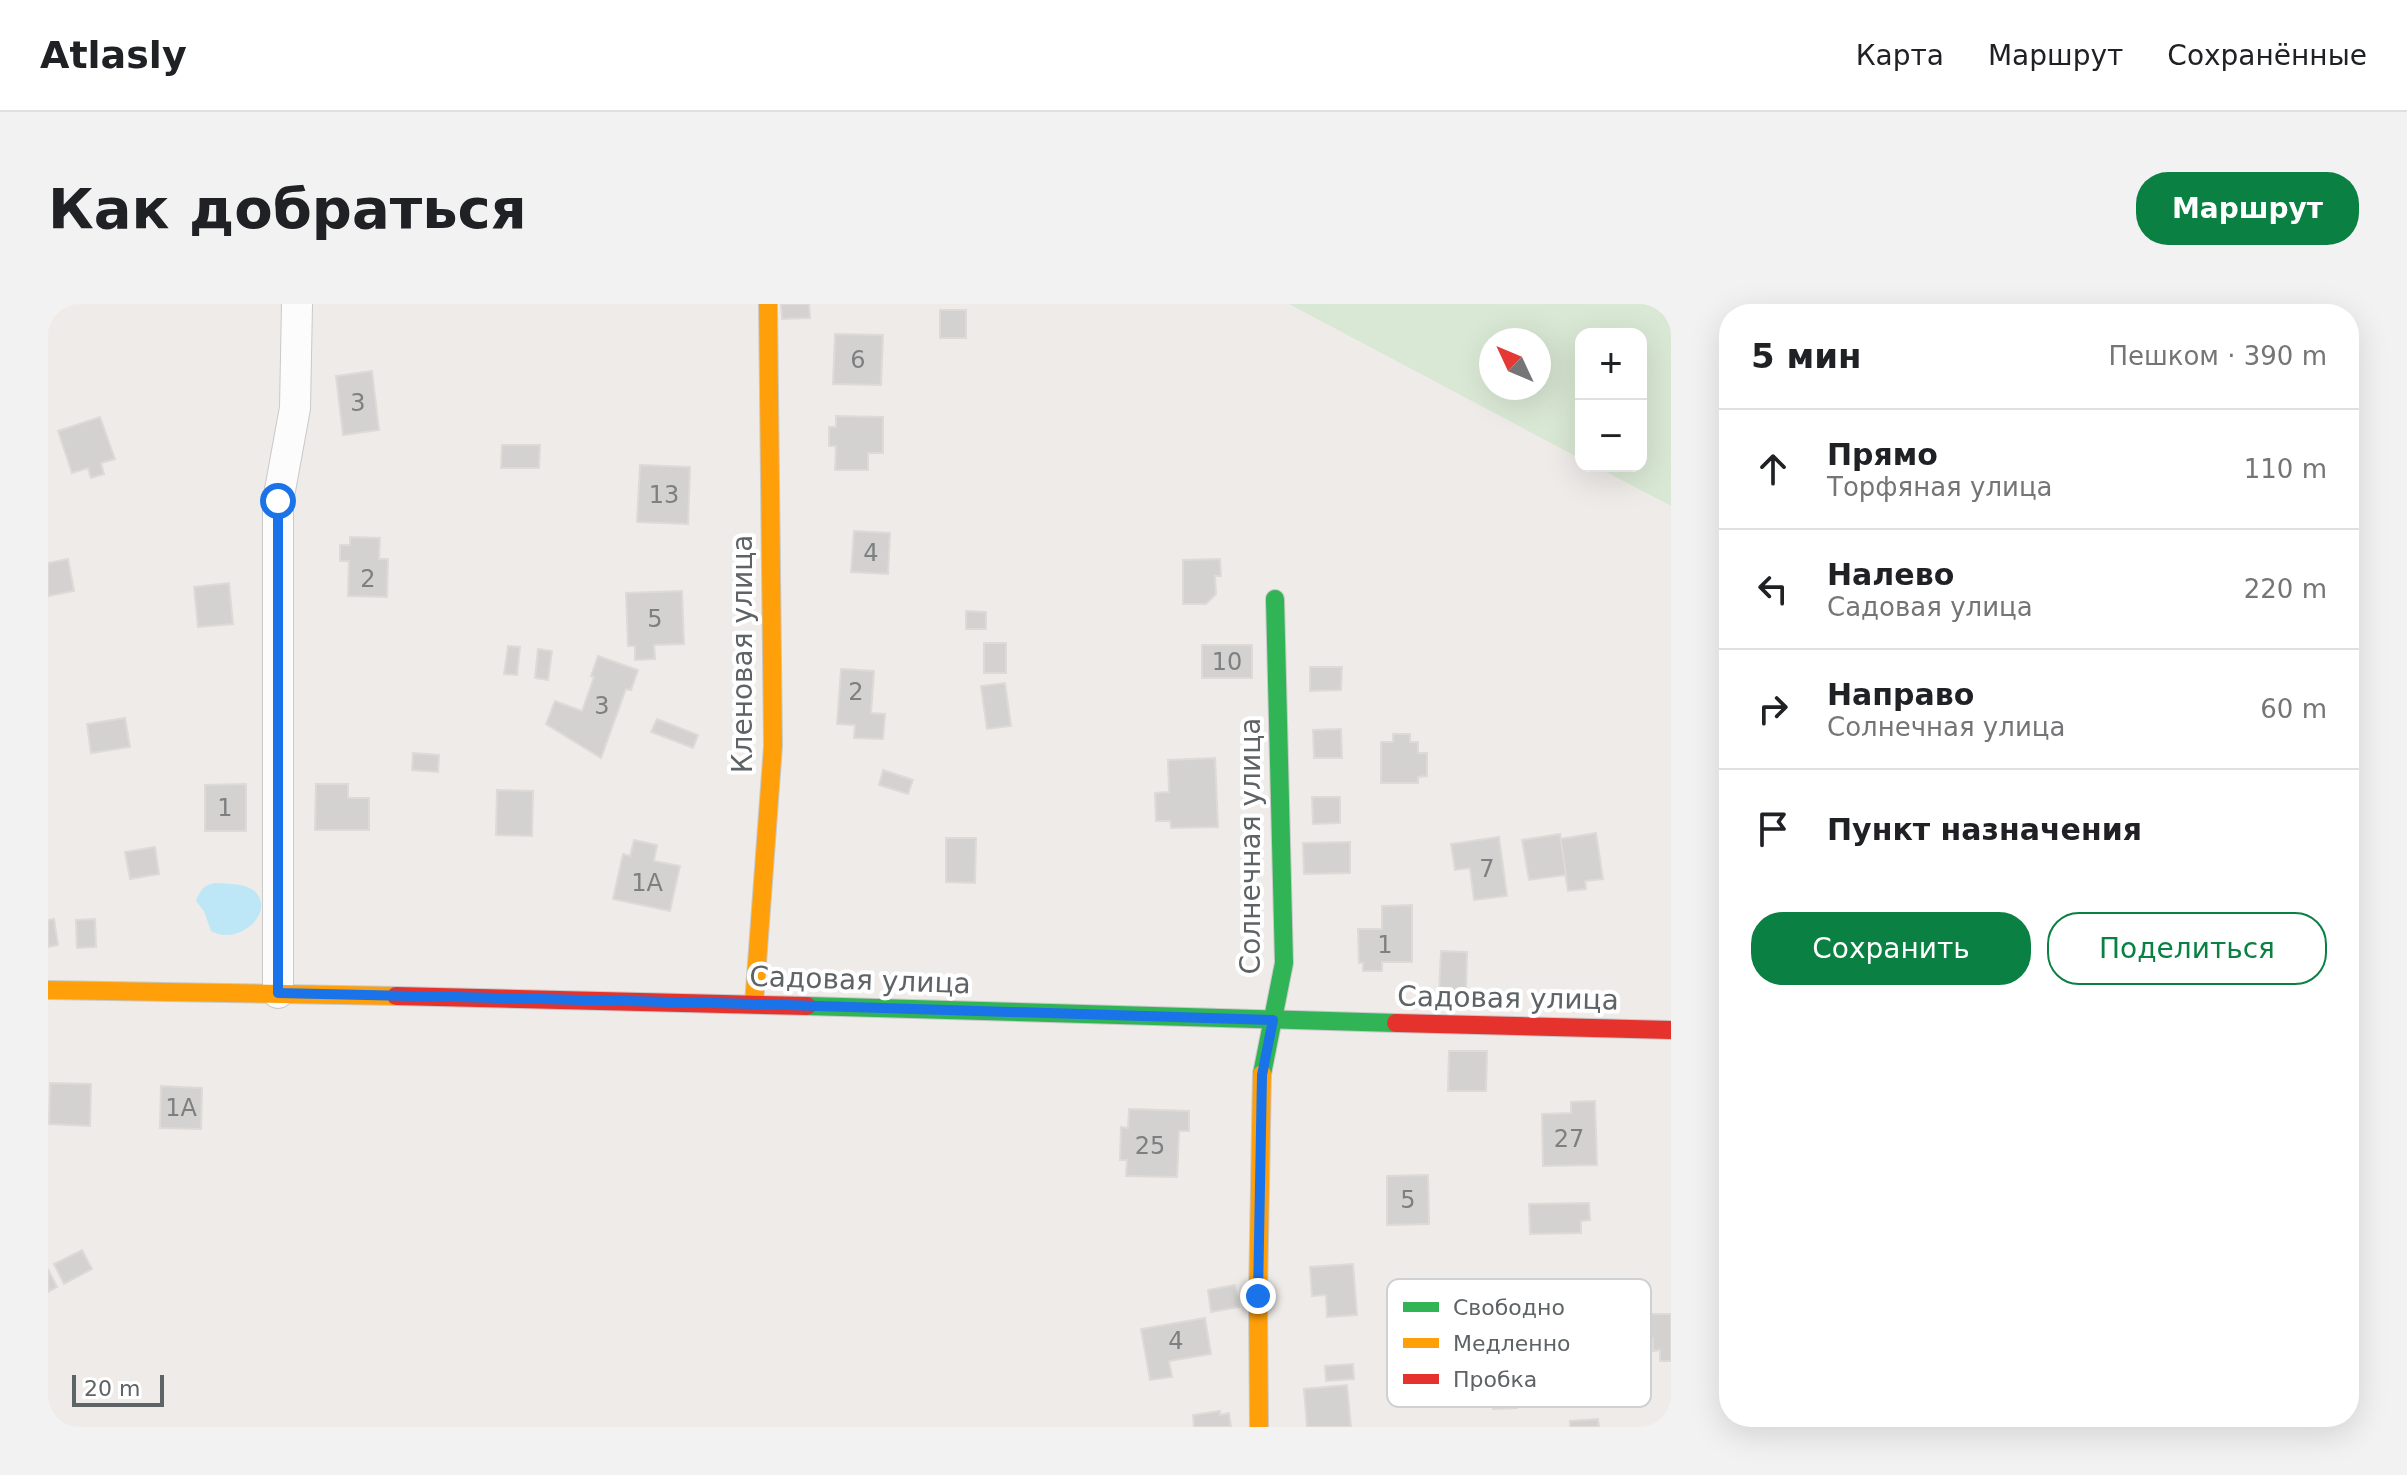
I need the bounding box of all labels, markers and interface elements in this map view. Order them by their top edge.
text: Atlasly [40,33,187,77]
text: Карта [1856,39,1944,72]
text: Маршрут [1988,39,2123,72]
text: Сохранённые [2167,39,2367,72]
button: Маршрут [2136,172,2359,245]
text: Как добраться [48,176,527,241]
north arrow [1479,328,1551,400]
map controls [1575,328,1647,472]
button: + [1575,328,1647,400]
text: 5 мин [1751,336,1862,376]
text: Пешком · 390 m [2108,341,2327,371]
house number: 6 [850,346,866,374]
house number: 3 [350,389,366,417]
button: − [1575,400,1647,472]
text: Прямо [1827,437,1938,472]
icon: ahead [1751,447,1795,491]
text: 110 m [2244,454,2327,484]
text: Торфяная улица [1827,472,2053,502]
house number: 13 [649,481,679,509]
route start [260,483,296,519]
street label: Кленовая улица [726,535,759,773]
house number: 4 [863,539,879,567]
text: Налево [1827,557,1954,592]
house number: 2 [360,565,376,593]
icon: left [1751,567,1795,611]
text: 220 m [2244,574,2327,604]
text: Садовая улица [1827,592,2033,622]
house number: 5 [647,605,663,633]
house number: 10 [1212,648,1242,676]
text: Направо [1827,677,1974,712]
house number: 2 [848,678,864,706]
icon: right [1751,687,1795,731]
house number: 3 [594,692,610,720]
text: 60 m [2260,694,2327,724]
text: Солнечная улица [1827,712,2065,742]
street label: Солнечная улица [1234,718,1267,974]
house number: 1 [217,794,233,822]
icon: arrive [1751,807,1795,851]
text: Пункт назначения [1827,812,2142,847]
house number: 7 [1479,855,1495,883]
house number: 1А [631,869,663,897]
button: Сохранить [1751,912,2031,985]
button: Поделиться [2047,912,2327,985]
house number: 1 [1377,931,1393,959]
street label: Садовая улица [749,960,971,1000]
street label: Садовая улица [1397,980,1619,1016]
house number: 1А [165,1094,197,1122]
house number: 27 [1554,1125,1584,1153]
house number: 25 [1135,1132,1165,1160]
house number: 5 [1400,1186,1416,1214]
route end [1240,1278,1276,1314]
legend [1387,1279,1651,1407]
text: Свободно [1453,1295,1565,1320]
house number: 4 [1168,1327,1184,1355]
text: Медленно [1453,1331,1571,1356]
text: Пробка [1453,1367,1537,1392]
scale bar [72,1371,164,1407]
text: 20 m [84,1376,140,1401]

